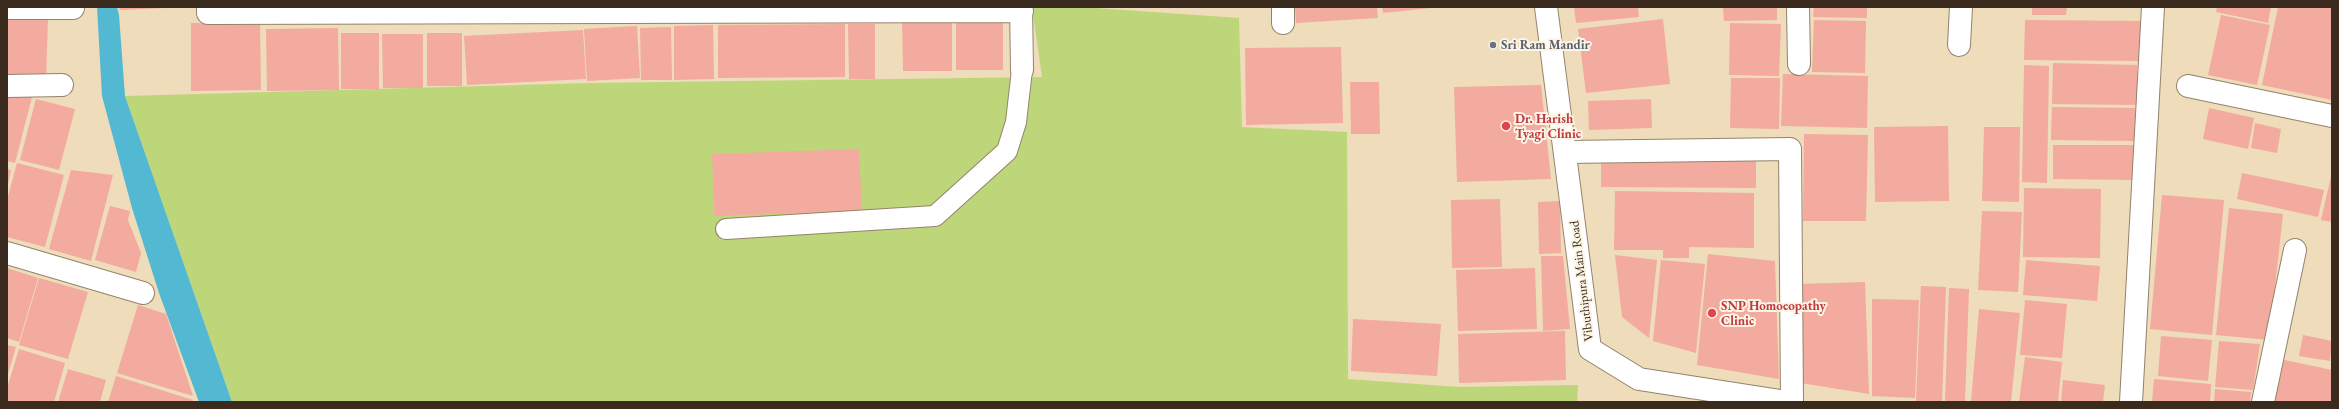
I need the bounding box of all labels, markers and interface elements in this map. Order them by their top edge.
place label: Sri Ram Mandir [1501,37,1590,53]
marker: Sri Ram Mandir [1488,40,1498,50]
place label: Dr. Harish Tyagi Clinic [1515,111,1581,142]
marker: Dr. Harish Tyagi Clinic [1500,120,1512,132]
street label: Vibuthipura Main Road [1567,220,1597,342]
place label: SNP Homoeopathy Clinic [1721,298,1826,329]
marker: SNP Homoeopathy Clinic [1706,307,1718,319]

